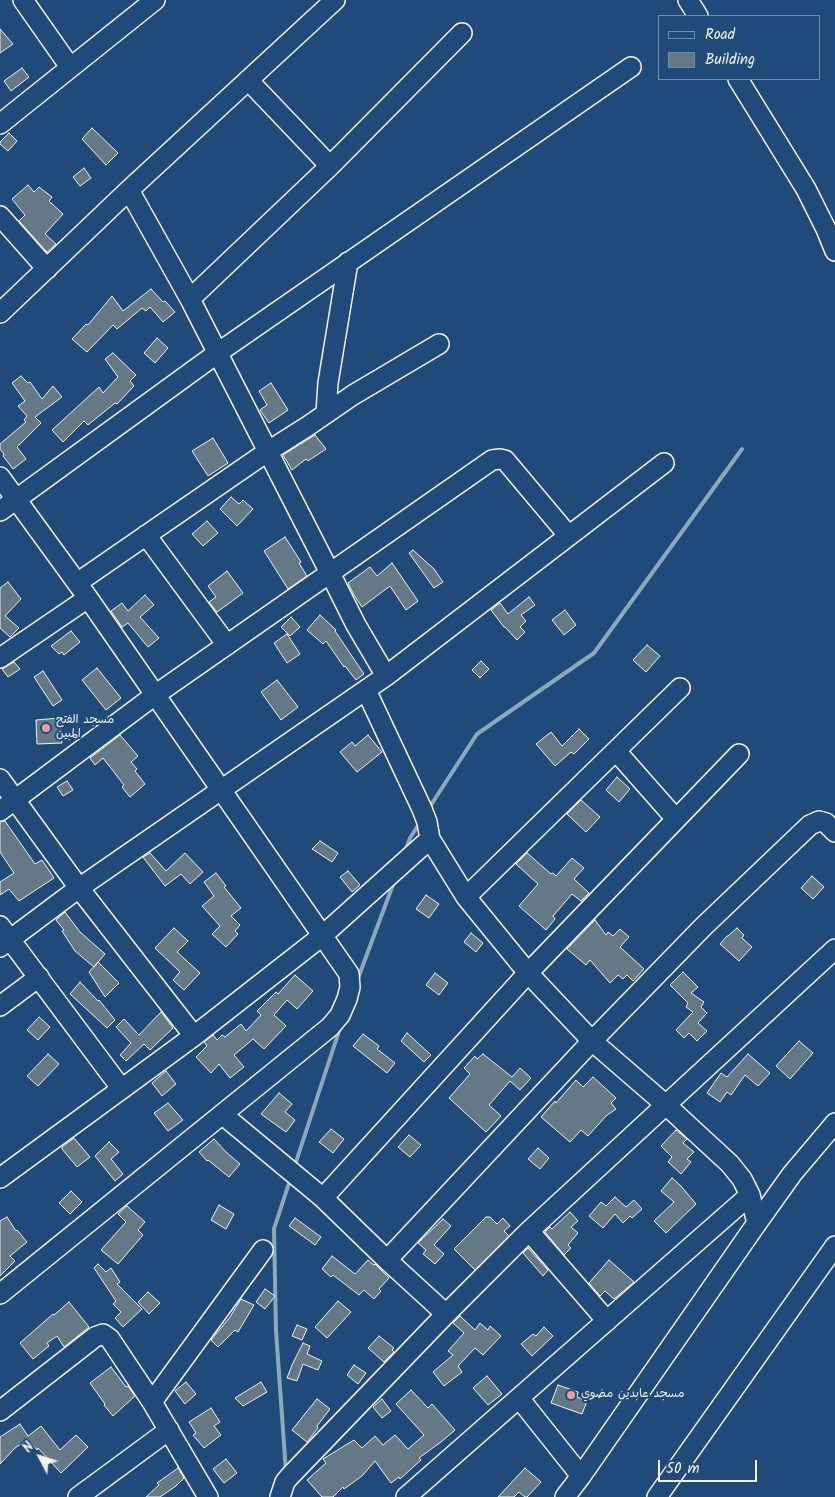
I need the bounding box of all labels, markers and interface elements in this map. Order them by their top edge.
legend [658,15,820,80]
text: Road [705,23,735,47]
text: Building [705,48,755,72]
place label: مسجد الفتح المبين [56,714,114,742]
marker: مسجد الفتح المبين [40,722,52,734]
place label: مسجد عابدين مضوي [581,1388,684,1402]
marker: مسجد عابدين مضوي [565,1389,577,1401]
north arrow [15,1432,65,1482]
text: N [17,1437,40,1458]
scale bar [660,1450,759,1482]
text: 50 m [666,1457,700,1481]

